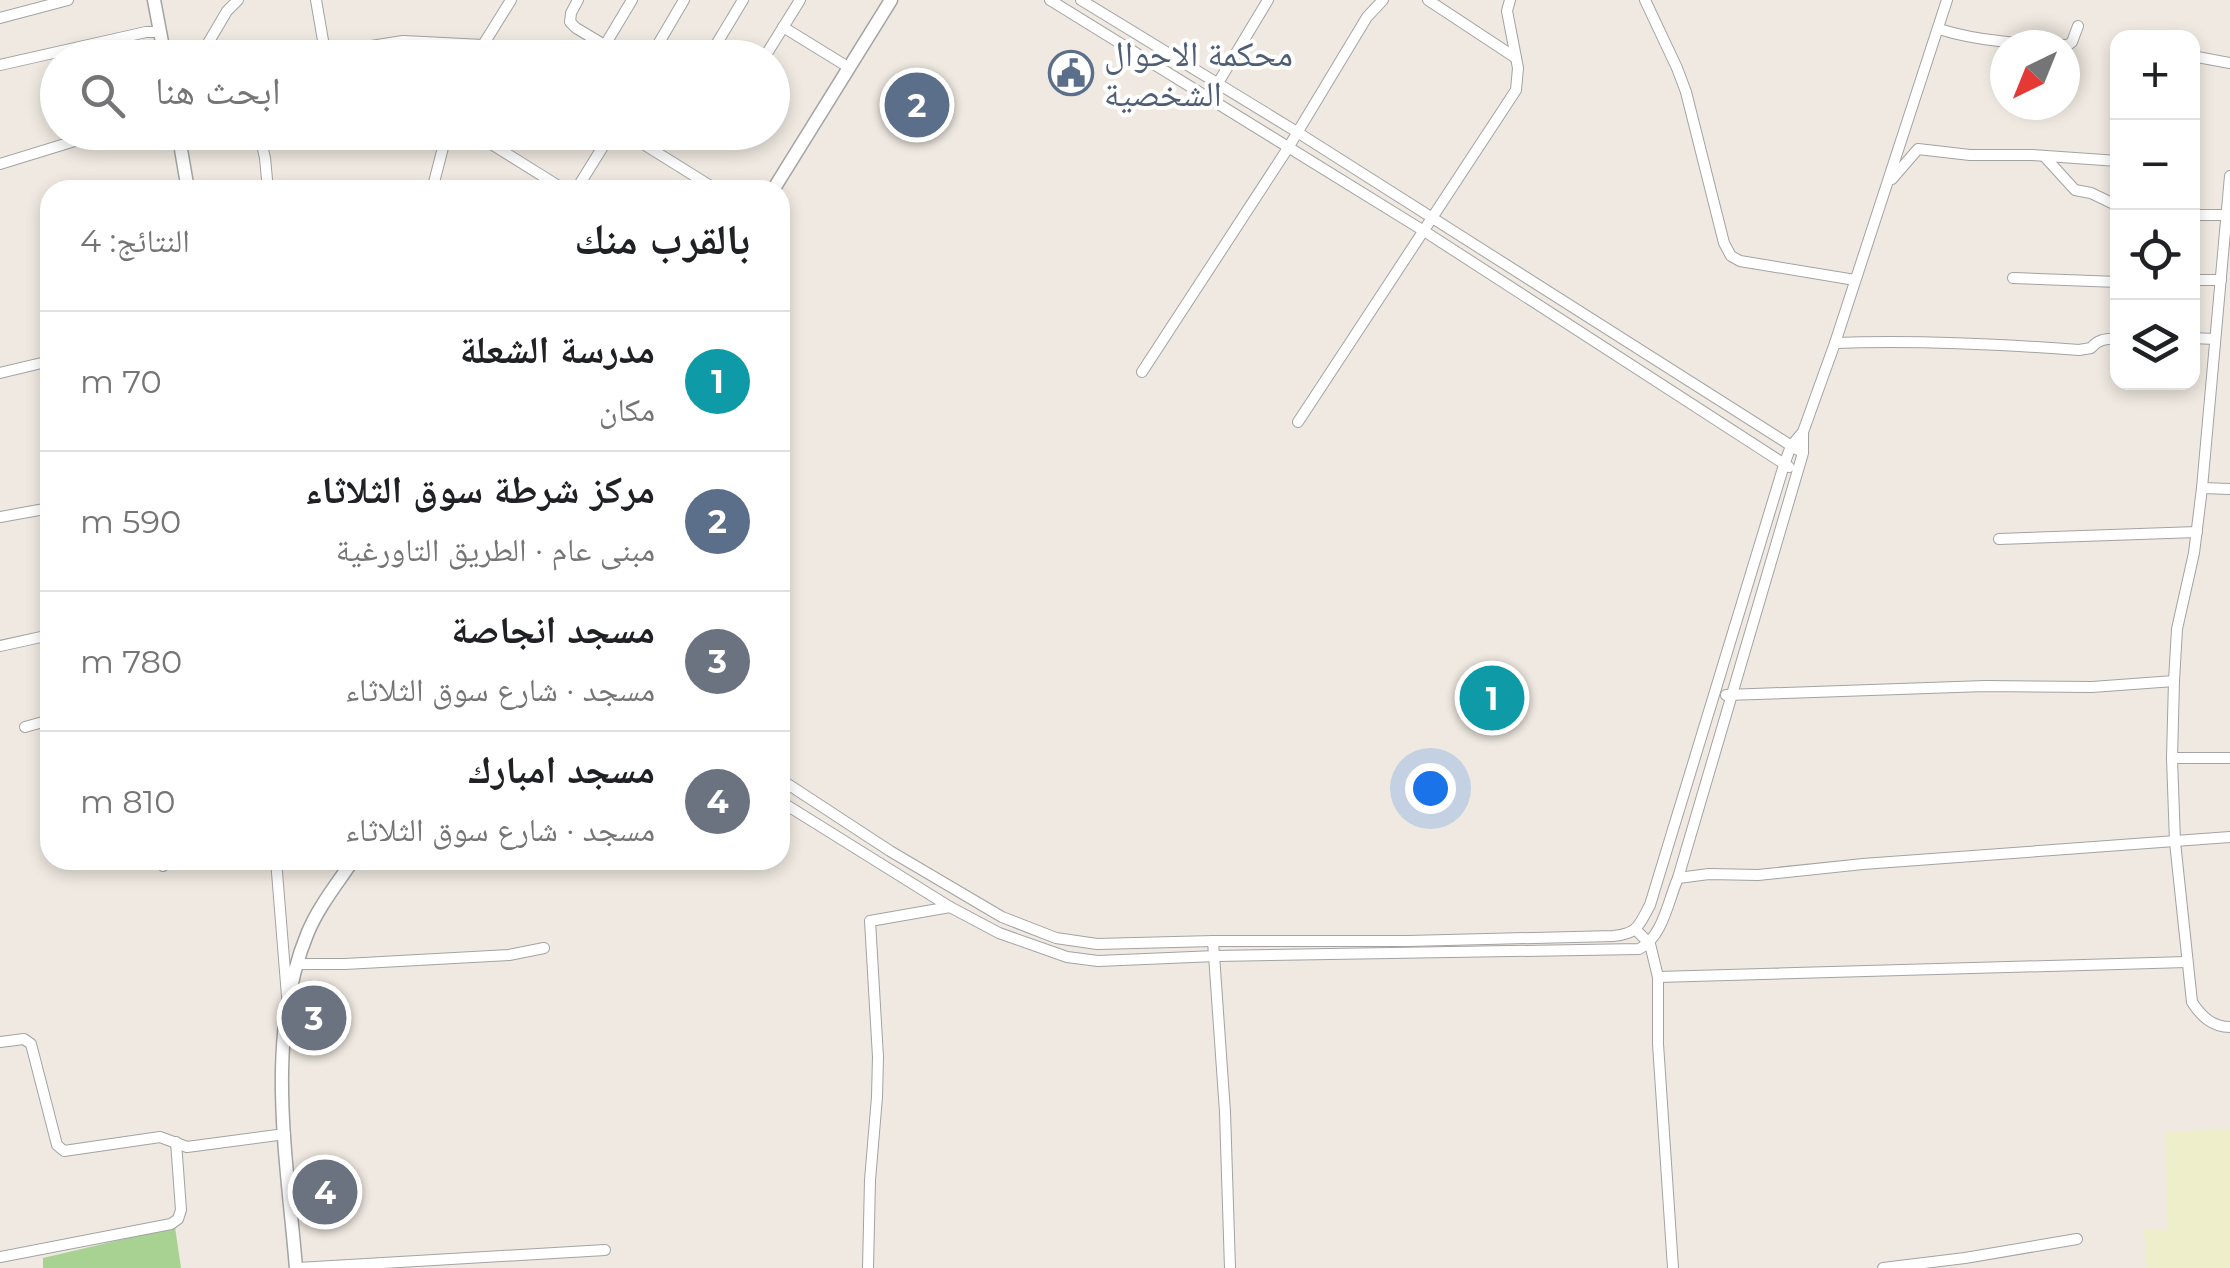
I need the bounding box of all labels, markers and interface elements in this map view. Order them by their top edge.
north arrow [1990,30,2080,120]
map controls [2110,30,2200,390]
button: + [2110,30,2200,120]
place label: محكمة الاحوال الشخصية [1104,32,1293,115]
search box [40,40,790,150]
public building icon: محكمة الاحوال الشخصية [1048,50,1094,96]
text: ابحث هنا [155,67,281,114]
icon: search [75,68,130,123]
pin: 2 [884,68,950,142]
button: − [2110,120,2200,210]
button: locate [2110,210,2200,300]
text: بالقرب منك [574,213,750,265]
text: النتائج: 4 [80,221,190,260]
button: layers [2110,300,2200,390]
text: مدرسة الشعلة [460,326,655,373]
text: 70 m [80,362,162,401]
text: 1 [711,362,724,401]
text: مكان [599,390,655,429]
text: مركز شرطة سوق الثلاثاء [304,466,655,513]
text: 590 m [80,502,181,541]
text: 2 [708,502,727,541]
text: مبنى عام · الطريق التاورغية [336,530,655,569]
text: مسجد انجاصة [451,606,655,653]
text: 780 m [80,642,182,681]
text: 3 [708,642,727,681]
pin: 1 [1460,660,1524,736]
text: مسجد · شارع سوق الثلاثاء [345,670,655,709]
text: مسجد امبارك [468,746,655,793]
your location [1405,763,1456,814]
text: 810 m [80,782,176,821]
text: 4 [706,782,729,821]
text: مسجد · شارع سوق الثلاثاء [345,810,655,849]
pin: 3 [282,980,346,1056]
pin: 4 [292,1154,358,1230]

